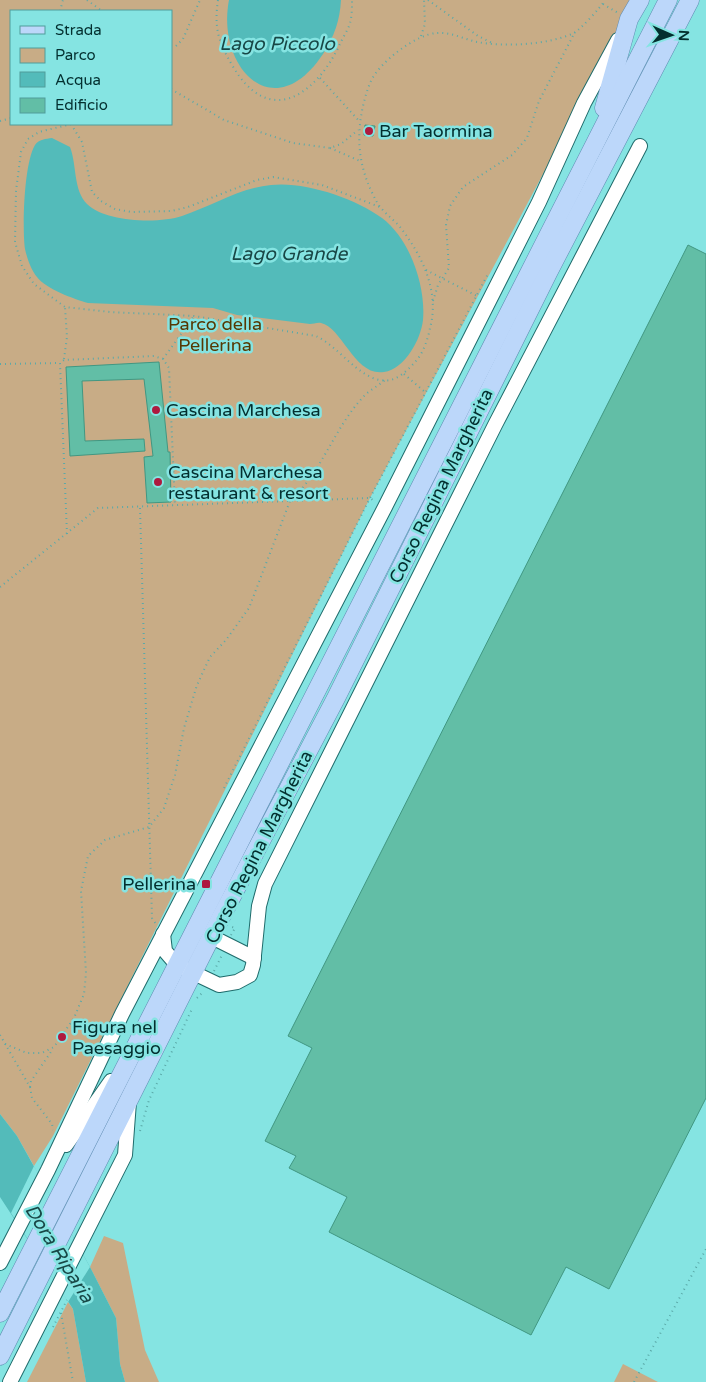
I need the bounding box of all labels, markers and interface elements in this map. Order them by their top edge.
legend [10,10,172,125]
north arrow [646,10,696,60]
text: Strada [55,21,102,39]
text: N [675,30,692,41]
water label: Lago Piccolo [219,33,336,55]
text: Parco [55,46,96,64]
text: Acqua [55,71,101,89]
text: Edificio [55,96,108,114]
place label: Bar Taormina [379,120,493,142]
marker: Bar Taormina [363,125,375,137]
water label: Lago Grande [231,243,349,265]
park label: Parco della Pellerina [168,313,262,356]
street label: Corso Regina Margherita [384,385,498,587]
place label: Cascina Marchesa [166,399,321,421]
marker: Cascina Marchesa [150,404,162,416]
place label: Cascina Marchesa restaurant & resort [168,461,329,504]
marker: Cascina Marchesa restaurant & resort [152,476,164,488]
street label: Corso Regina Margherita [201,747,317,947]
place label: Pellerina [122,873,196,895]
marker: Pellerina [200,878,212,890]
place label: Figura nel Paesaggio [72,1016,161,1059]
marker: Figura nel Paesaggio [56,1031,68,1043]
water label: Dora Riparia [20,1200,99,1308]

